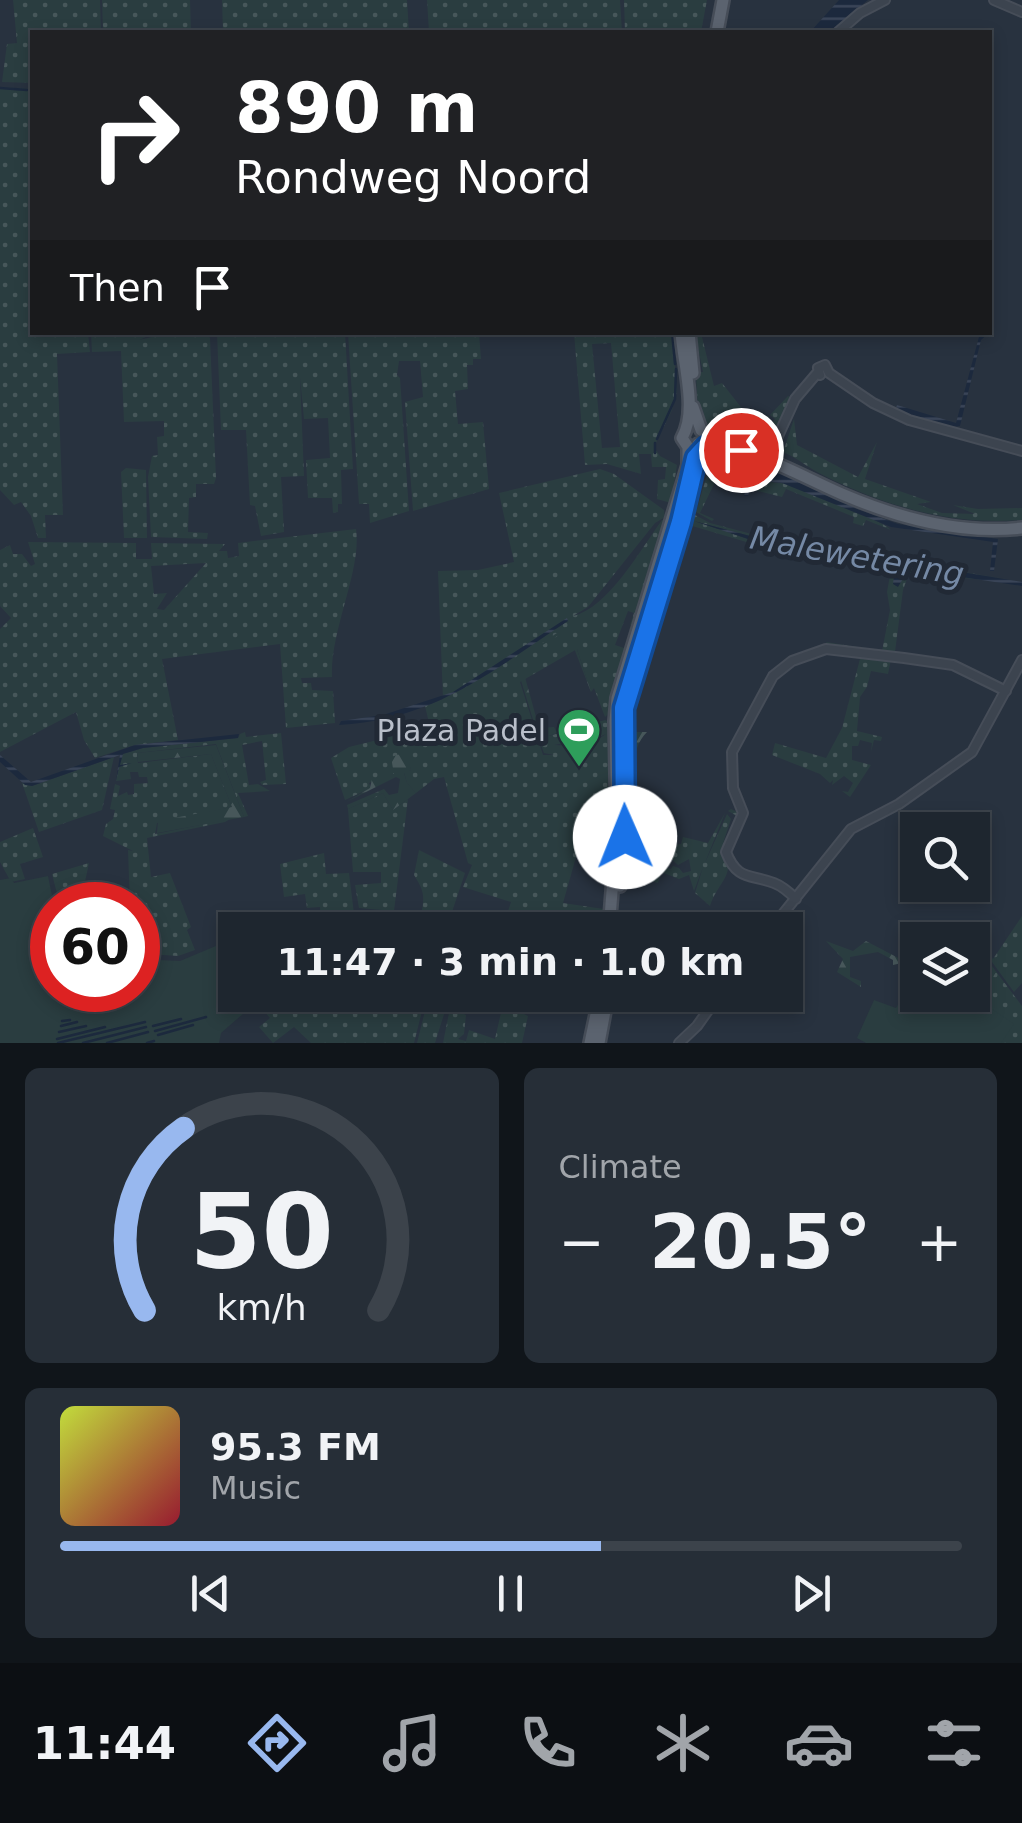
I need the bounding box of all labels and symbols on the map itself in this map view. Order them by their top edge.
pin [699,408,784,493]
water label: Malewetering [747,518,967,594]
sports icon: Plaza Padel [556,707,602,768]
place label: Plaza Padel [377,713,546,748]
position arrow [573,785,677,889]
speed limit sign: 60 [30,882,160,1012]

